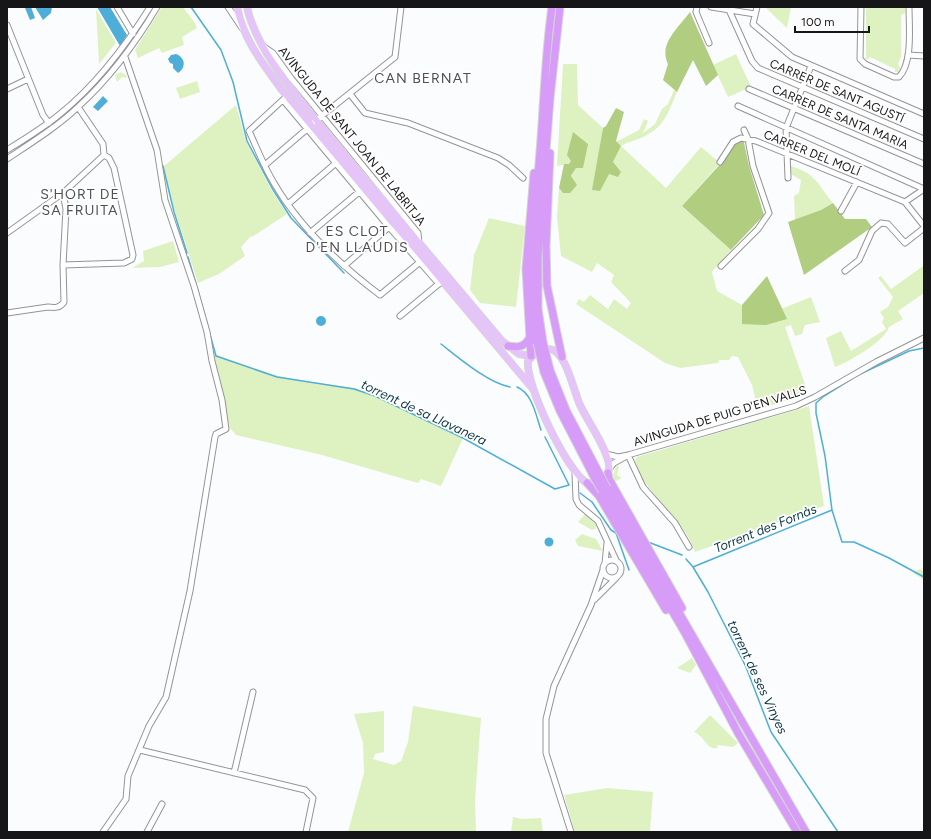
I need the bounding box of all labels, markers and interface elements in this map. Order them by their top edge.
scale bar [795,8,869,34]
text: 100 m [801,15,835,29]
street label: AVINGUDA DE SANT JOAN DE LABRITJA [276,44,428,228]
street label: CARRER DE SANT AGUSTÍ [768,56,907,126]
district label: CAN BERNAT [374,70,472,87]
street label: CARRER DE SANTA MARIA [770,82,910,152]
street label: CARRER DEL MOLÍ [762,127,863,179]
district label: S'HORT DE SA FRUITA [40,186,120,219]
district label: ES CLOT D'EN LLAUDIS [306,223,408,256]
water label: torrent de sa Llavanera [359,377,489,448]
street label: AVINGUDA DE PUIG D'EN VALLS [632,383,808,449]
water label: Torrent des Fornàs [712,501,819,556]
water label: torrent de ses Vinyes [725,618,790,736]

